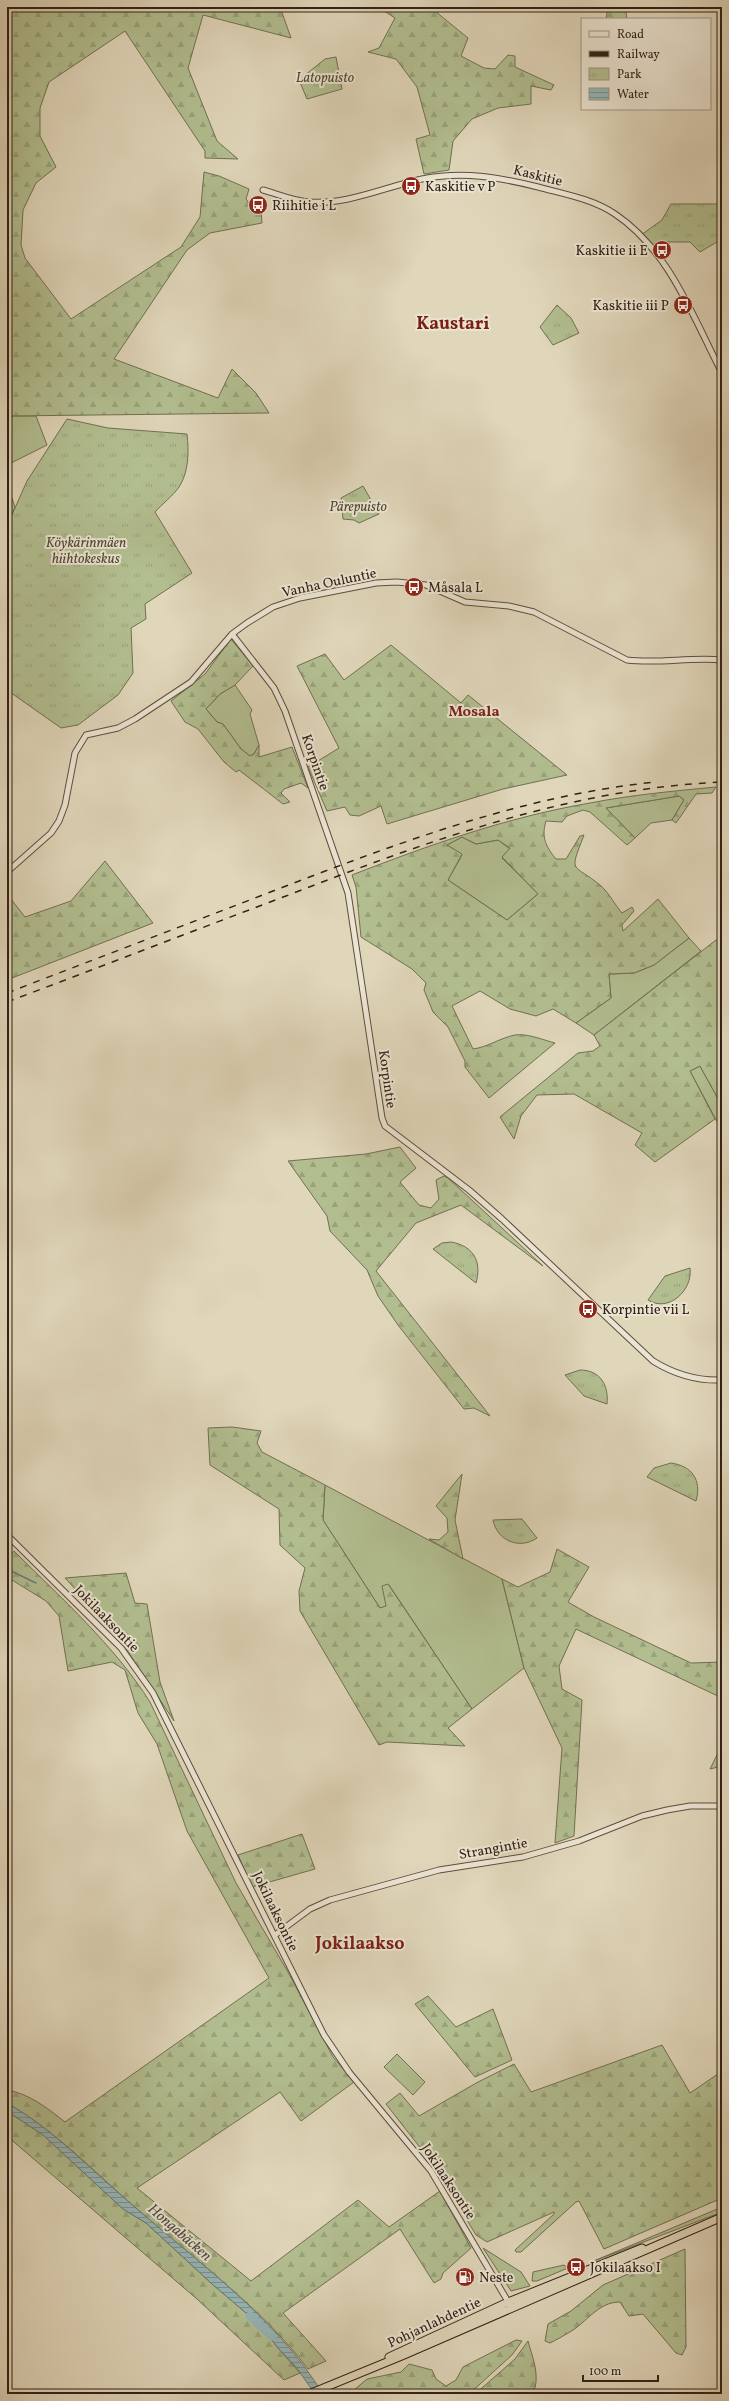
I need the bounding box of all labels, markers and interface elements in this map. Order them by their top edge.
legend [581,18,711,110]
text: Road [617,27,644,43]
text: Railway [617,47,660,63]
text: Park [617,67,642,83]
park label: Latopuisto [296,69,355,88]
text: Water [617,87,649,103]
street label: Kaskitie [511,161,565,192]
bus stop icon: Kaskitie v P [400,175,422,197]
place label: Kaskitie v P [425,178,495,197]
bus stop icon: Riihitie i L [247,194,269,216]
place label: Riihitie i L [272,197,336,216]
bus stop icon: Kaskitie ii E [651,239,673,261]
place label: Kaskitie ii E [575,242,648,261]
bus stop icon: Kaskitie iii P [672,294,694,316]
place label: Kaskitie iii P [593,297,669,316]
district label: Kaustari [416,312,490,337]
park label: Pärepuisto [329,498,387,517]
park label: Köykärinmäen hiihtokeskus [46,534,126,569]
street label: Vanha Ouluntie [280,564,379,603]
bus stop icon: Måsala L [403,576,425,598]
place label: Måsala L [428,579,483,598]
district label: Mosala [448,702,500,723]
street label: Korpintie [296,732,333,794]
street label: Korpintie [373,1049,400,1110]
bus stop icon: Korpintie vii L [577,1298,599,1320]
place label: Korpintie vii L [602,1301,690,1320]
street label: Jokilaaksontie [69,1581,143,1657]
street label: Strangintie [457,1834,529,1865]
street label: Jokilaaksontie [247,1868,302,1955]
district label: Jokilaakso [314,1932,405,1957]
street label: Jokilaaksontie [416,2140,480,2224]
water label: Hongabäcken [142,2199,216,2267]
bus stop icon: Jokilaakso I [565,2256,587,2278]
place label: Jokilaakso I [590,2259,661,2278]
fuel station icon: Neste [454,2266,476,2288]
place label: Neste [479,2269,514,2288]
street label: Pohjanlahdentie [385,2293,485,2353]
scale bar [583,2357,658,2383]
text: 100 m [589,2364,622,2380]

